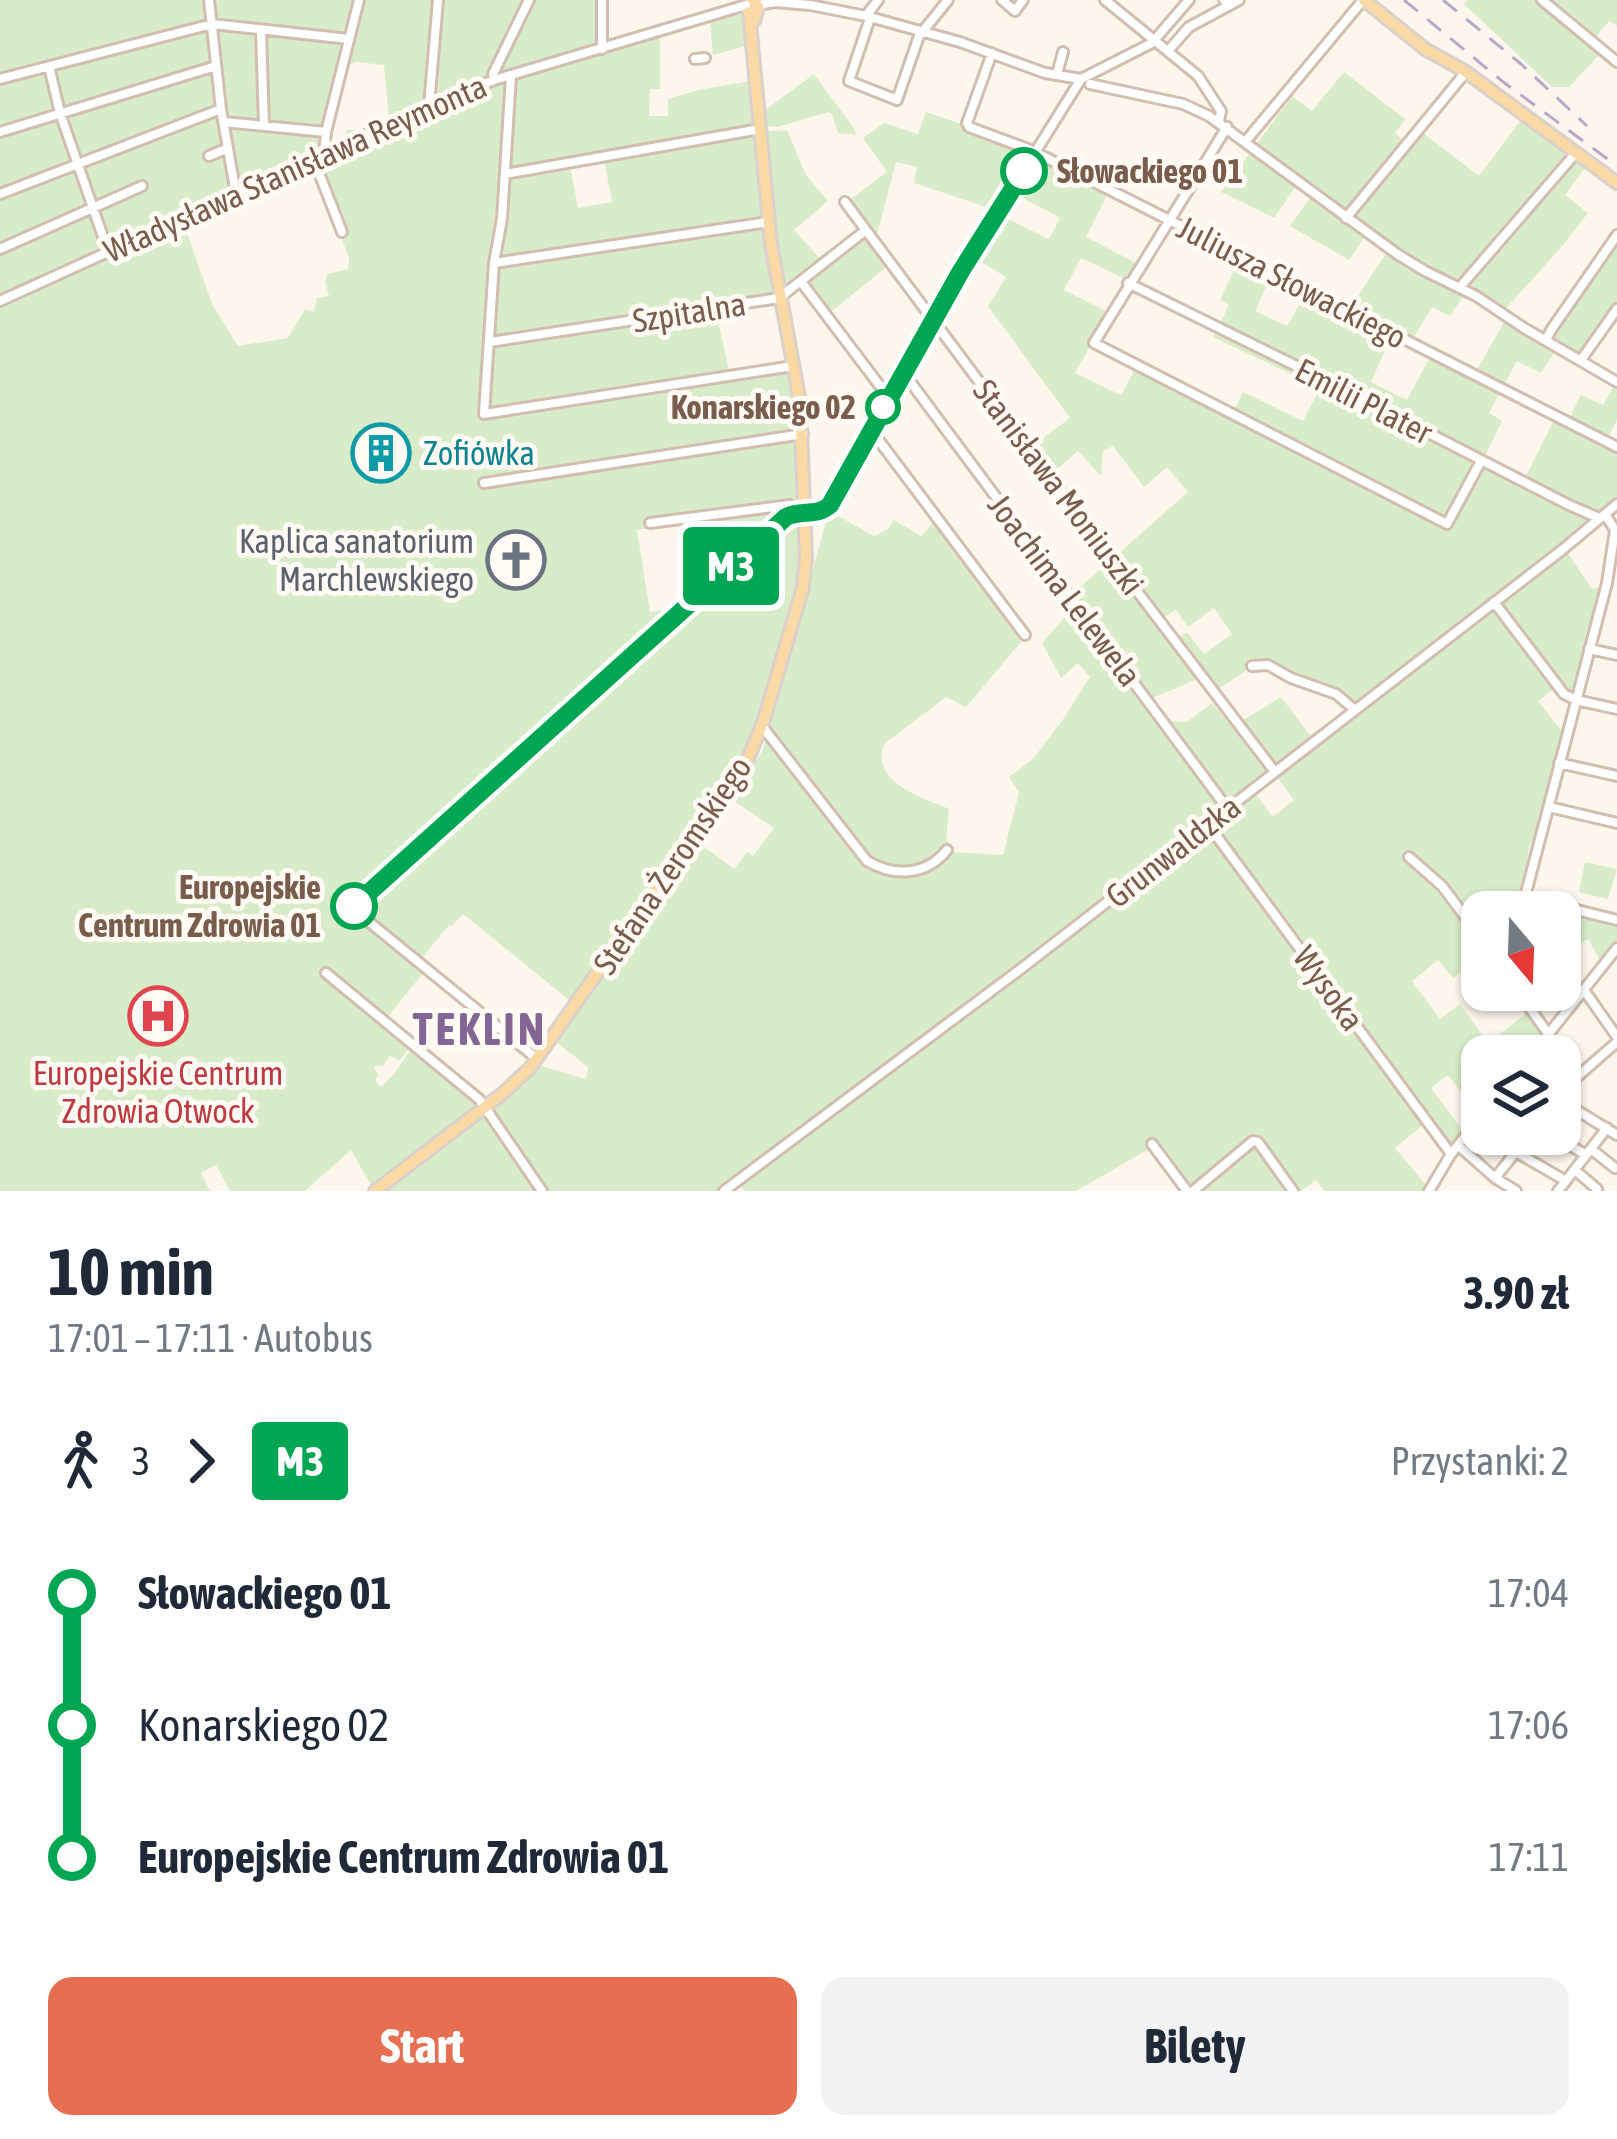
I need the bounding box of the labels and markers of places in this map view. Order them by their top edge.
marker: Słowackiego 01 [1002,149,1046,193]
place label: Słowackiego 01 [1057,152,1243,190]
place label: Konarskiego 02 [671,388,856,426]
marker: Konarskiego 02 [867,391,899,423]
building icon: Zofiówka [350,422,412,484]
place label: Zofiówka [423,434,535,472]
place label: Kaplica sanatorium Marchlewskiego [239,522,474,598]
church icon: Kaplica sanatorium Marchlewskiego [485,529,547,591]
place label: Europejskie Centrum Zdrowia 01 [78,868,321,944]
marker: Europejskie Centrum Zdrowia 01 [332,884,376,928]
hospital icon: Europejskie Centrum Zdrowia Otwock [127,985,189,1047]
place label: Europejskie Centrum Zdrowia Otwock [33,1054,283,1130]

